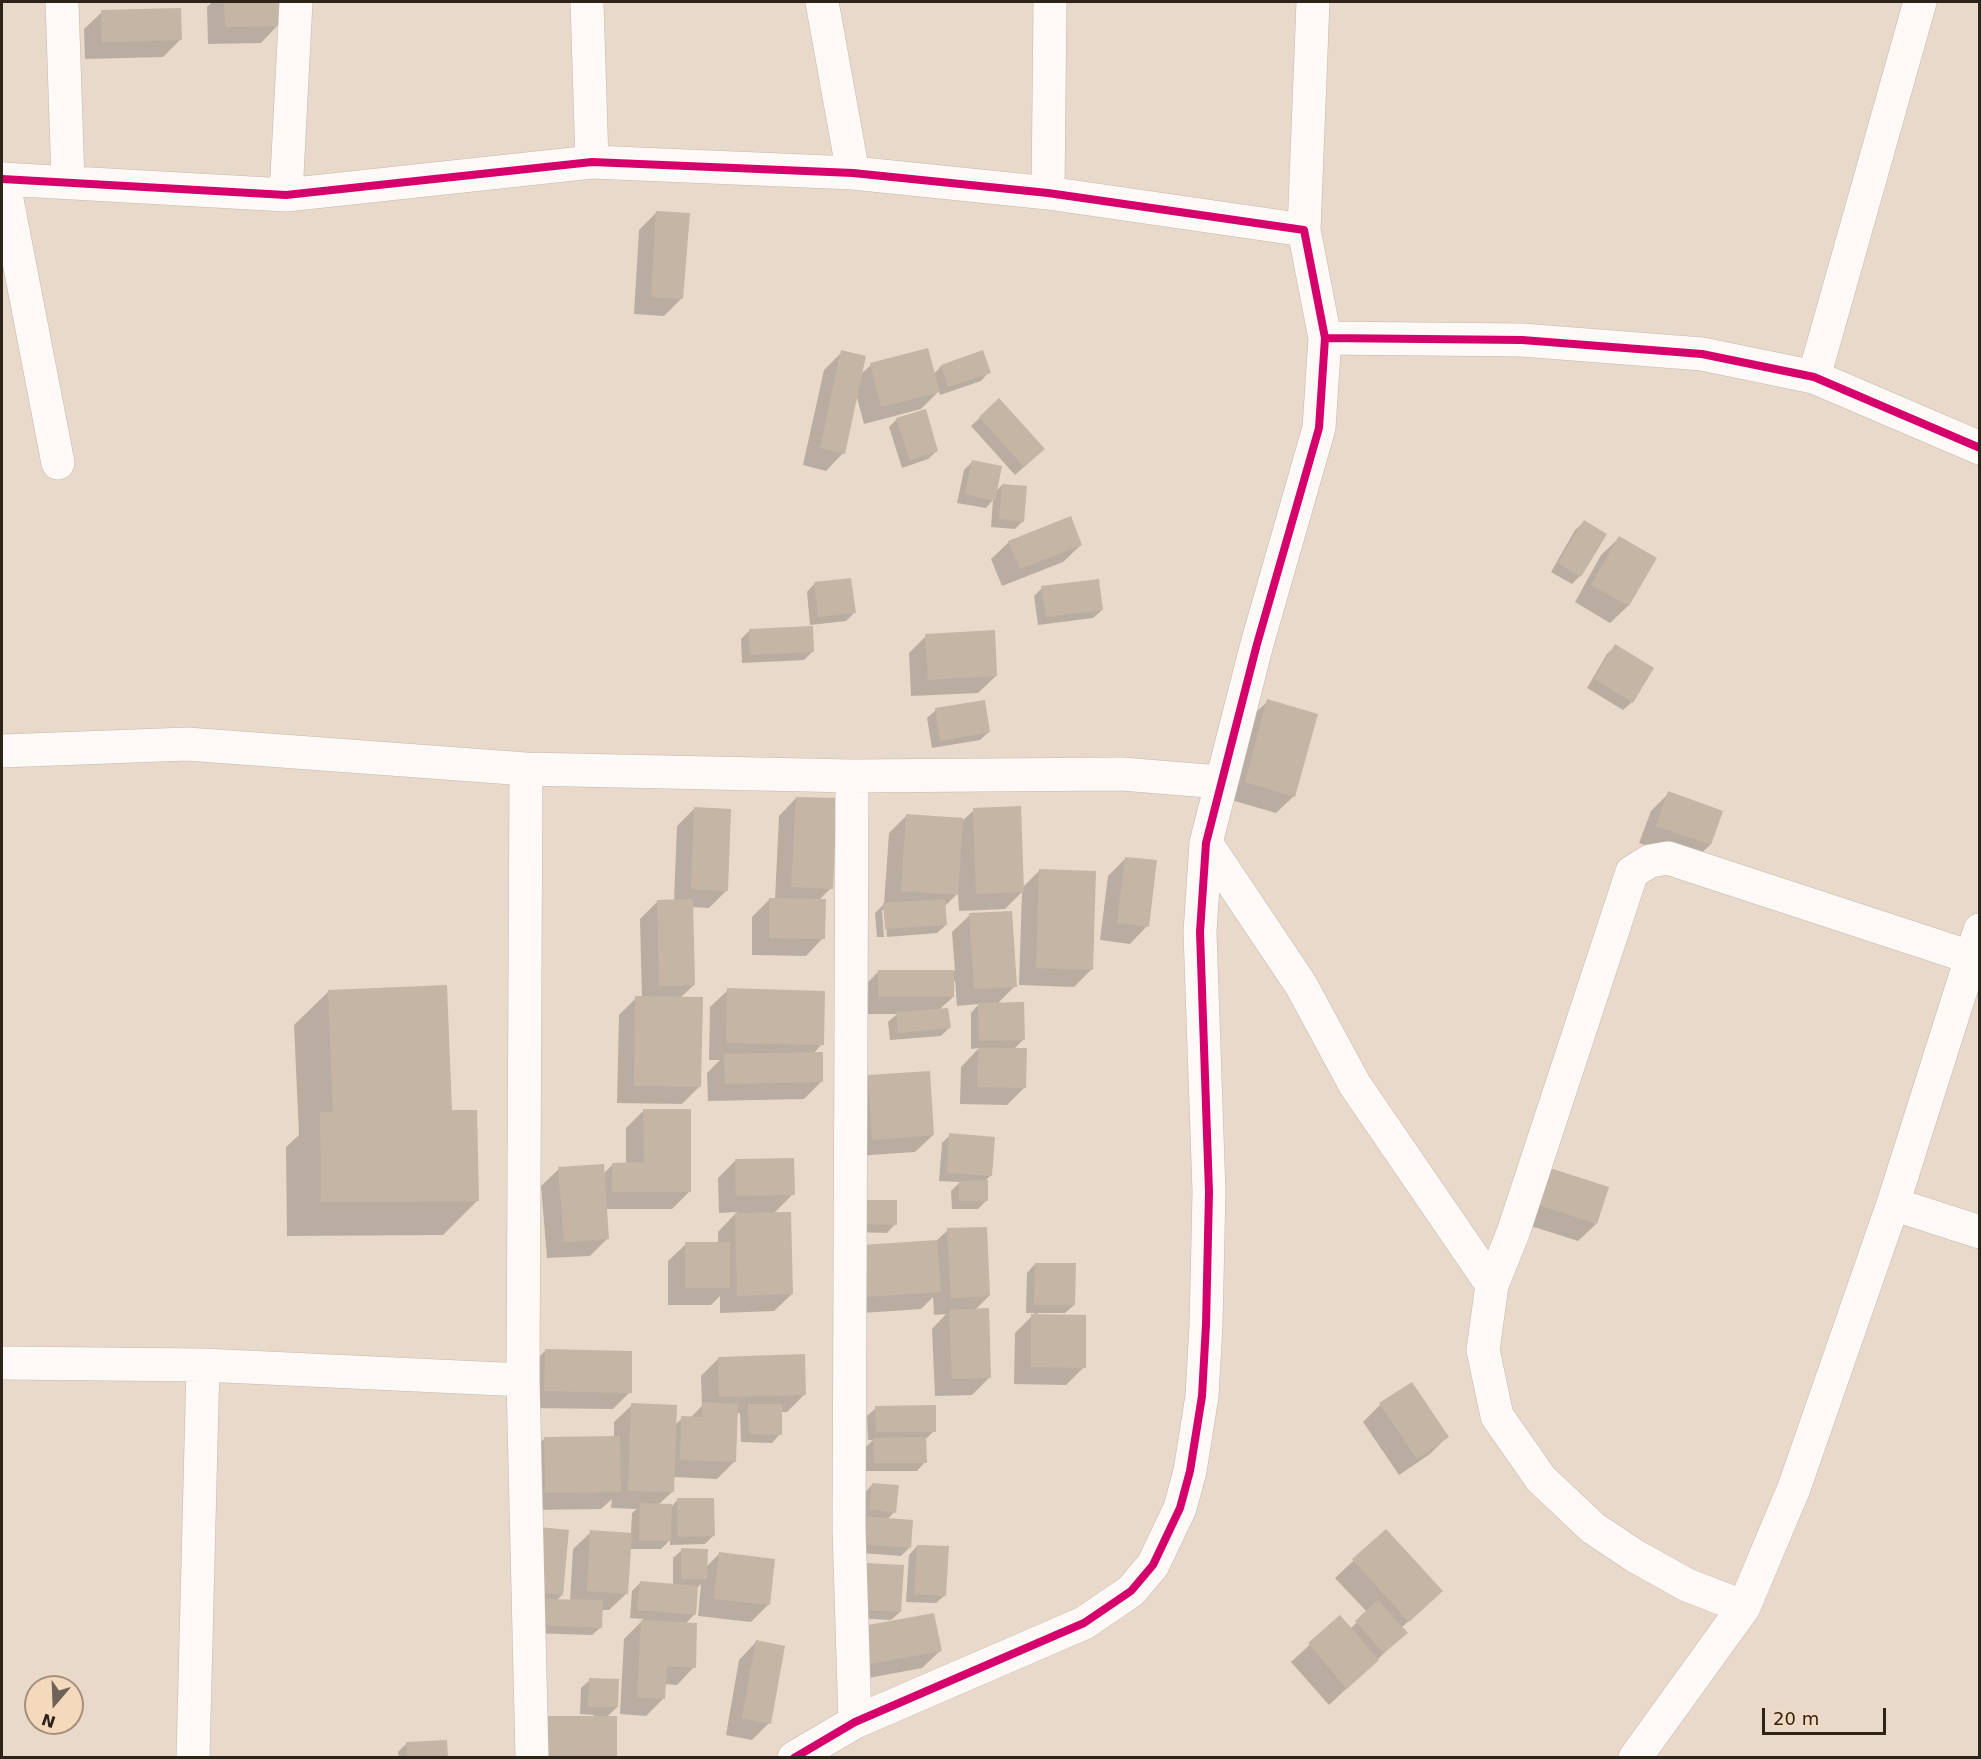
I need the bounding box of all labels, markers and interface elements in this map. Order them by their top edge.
north arrow [24,1675,84,1735]
scale bar [1765,1696,1890,1734]
text: 20 m [1773,1708,1819,1729]
text: N [39,1709,58,1732]

